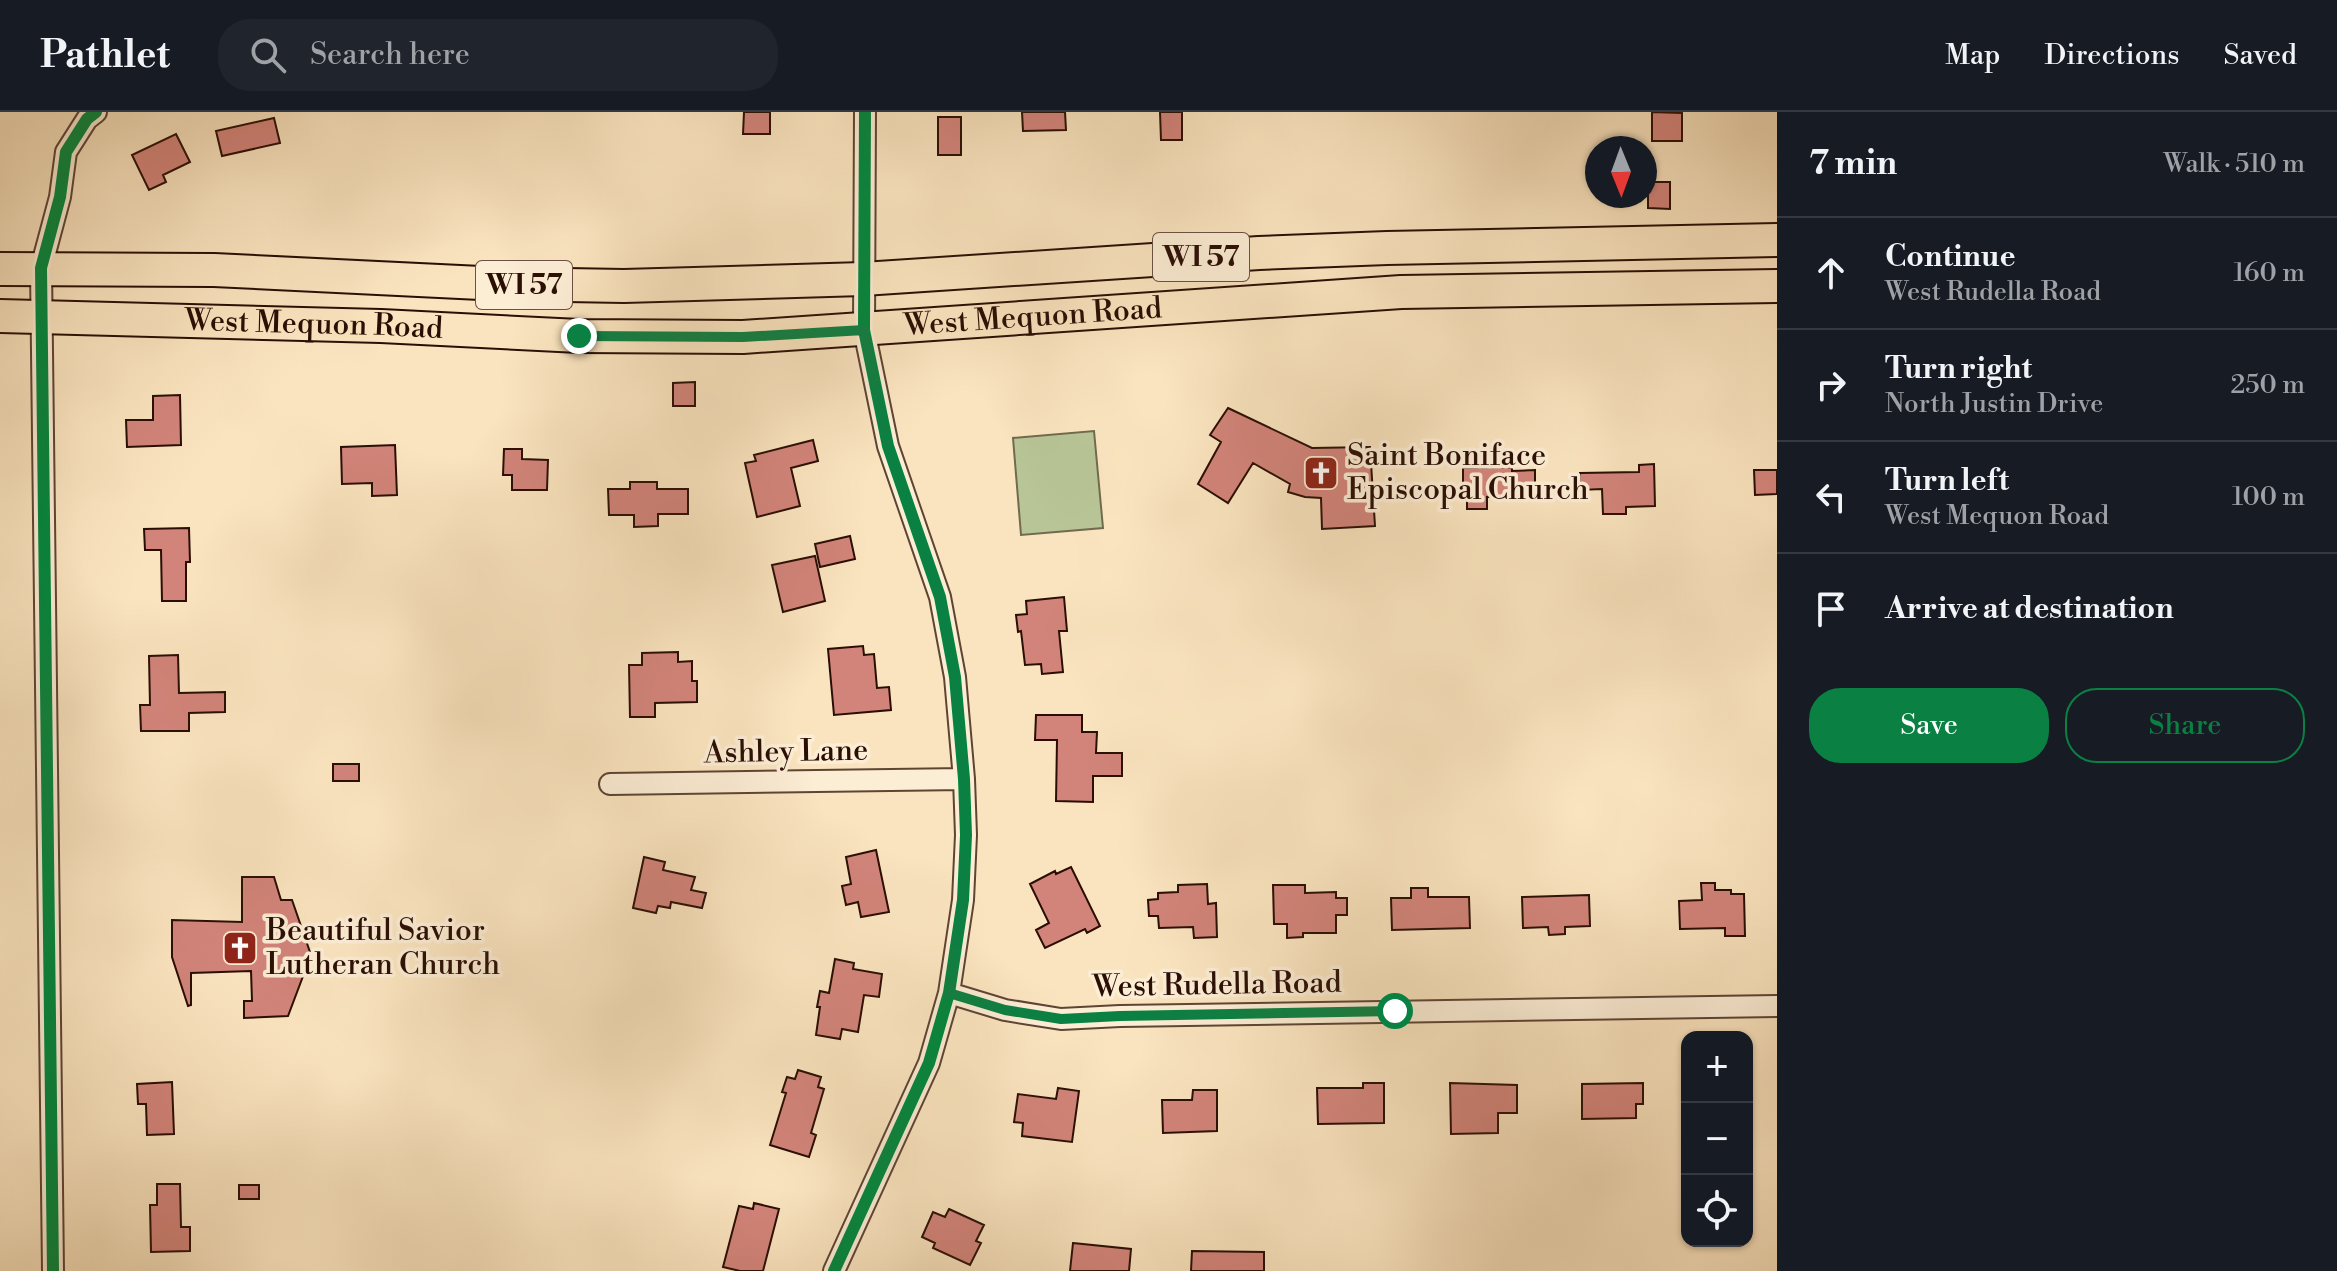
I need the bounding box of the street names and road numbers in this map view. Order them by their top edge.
road number: WI 57 [1153,233,1249,281]
road number: WI 57 [476,261,572,309]
street label: West Mequon Road [902,289,1163,345]
street label: West Mequon Road [183,302,444,348]
street label: Ashley Lane [703,732,868,772]
street label: West Rudella Road [1091,964,1342,1006]

